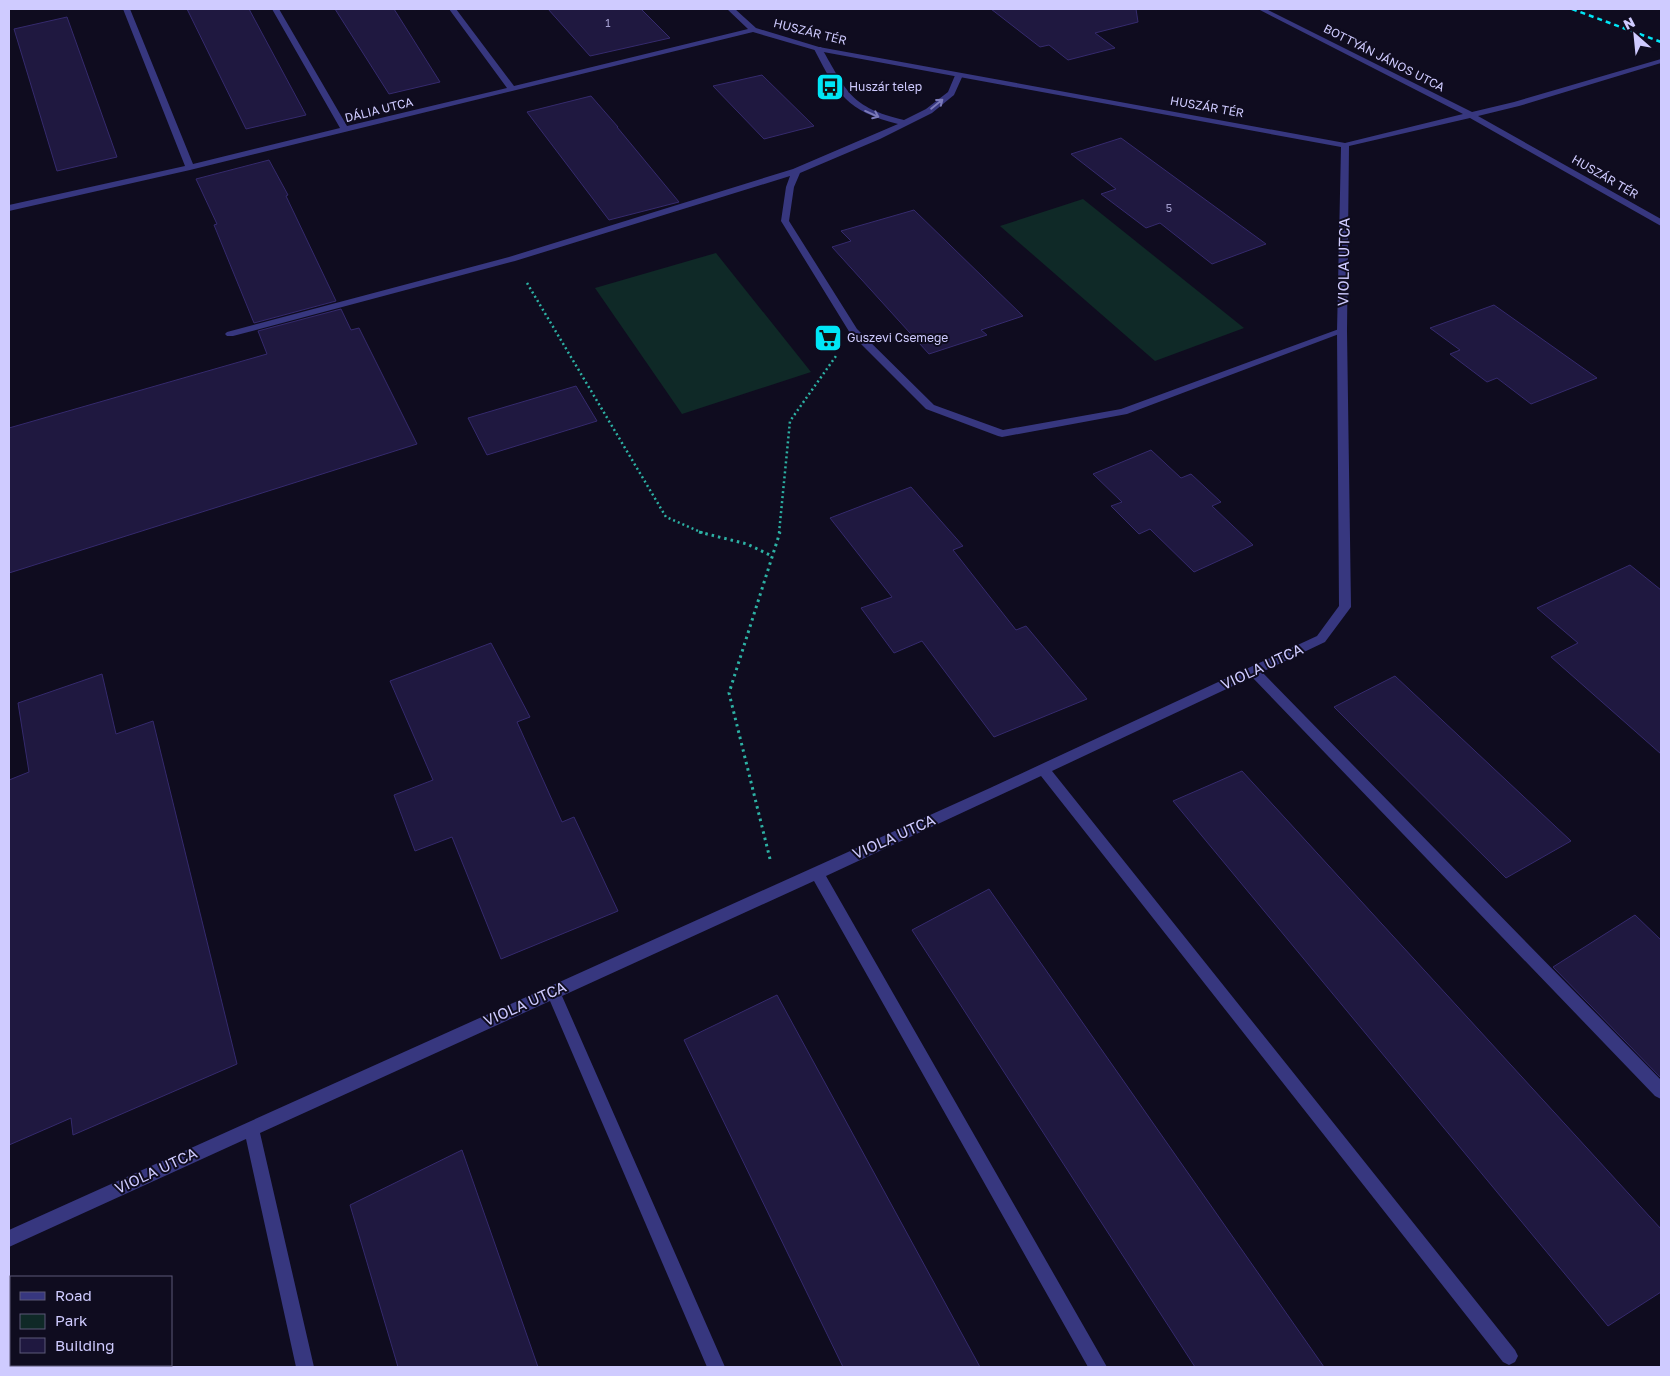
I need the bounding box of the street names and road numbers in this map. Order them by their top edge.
street label: HUSZÁR TÉR [772,15,848,48]
street label: BOTTYÁN JÁNOS UTCA [1321,20,1447,95]
street label: HUSZÁR TÉR [1169,93,1245,120]
street label: DÁLIA UTCA [343,94,415,125]
street label: HUSZÁR TÉR [1569,151,1641,202]
street label: VIOLA UTCA [1333,218,1353,306]
street label: VIOLA UTCA [1218,639,1306,693]
street label: VIOLA UTCA [849,810,938,862]
street label: VIOLA UTCA [480,977,569,1029]
street label: VIOLA UTCA [112,1143,200,1197]

